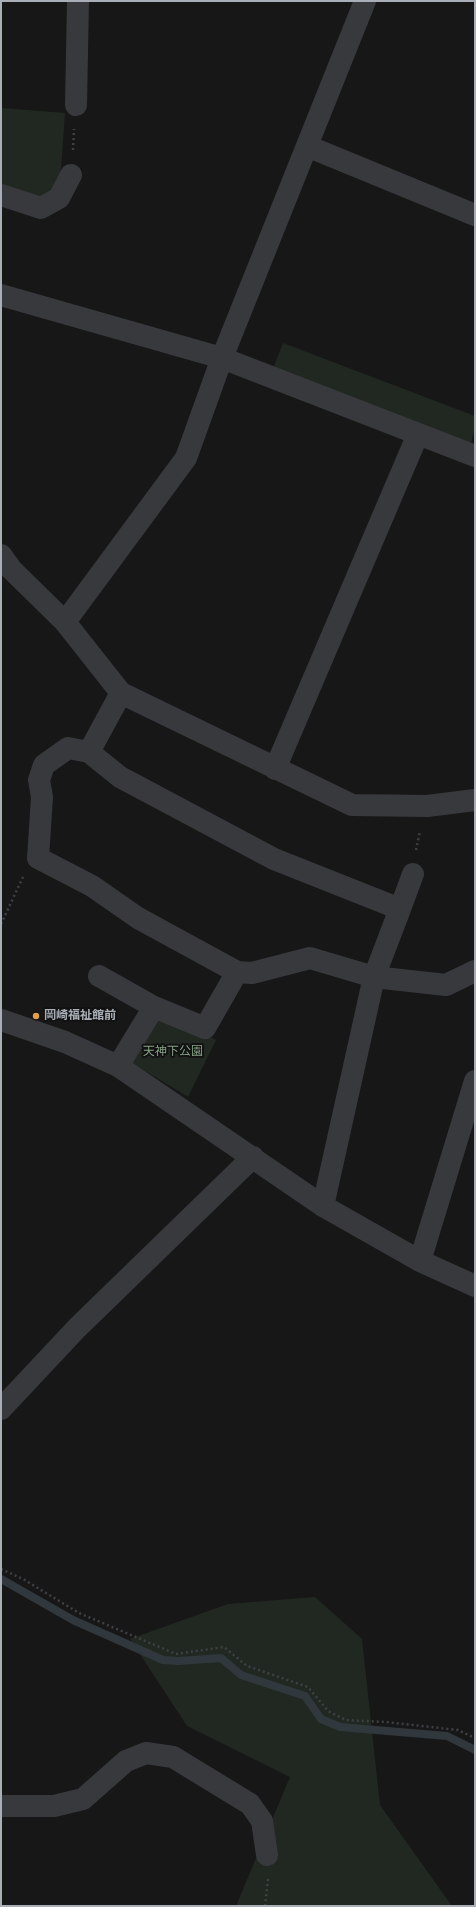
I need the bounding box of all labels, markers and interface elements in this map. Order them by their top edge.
place label: 岡崎福祉館前 [44,1009,116,1023]
marker: 岡崎福祉館前 [31,1011,41,1021]
park label: 天神下公園 [143,1045,203,1059]

